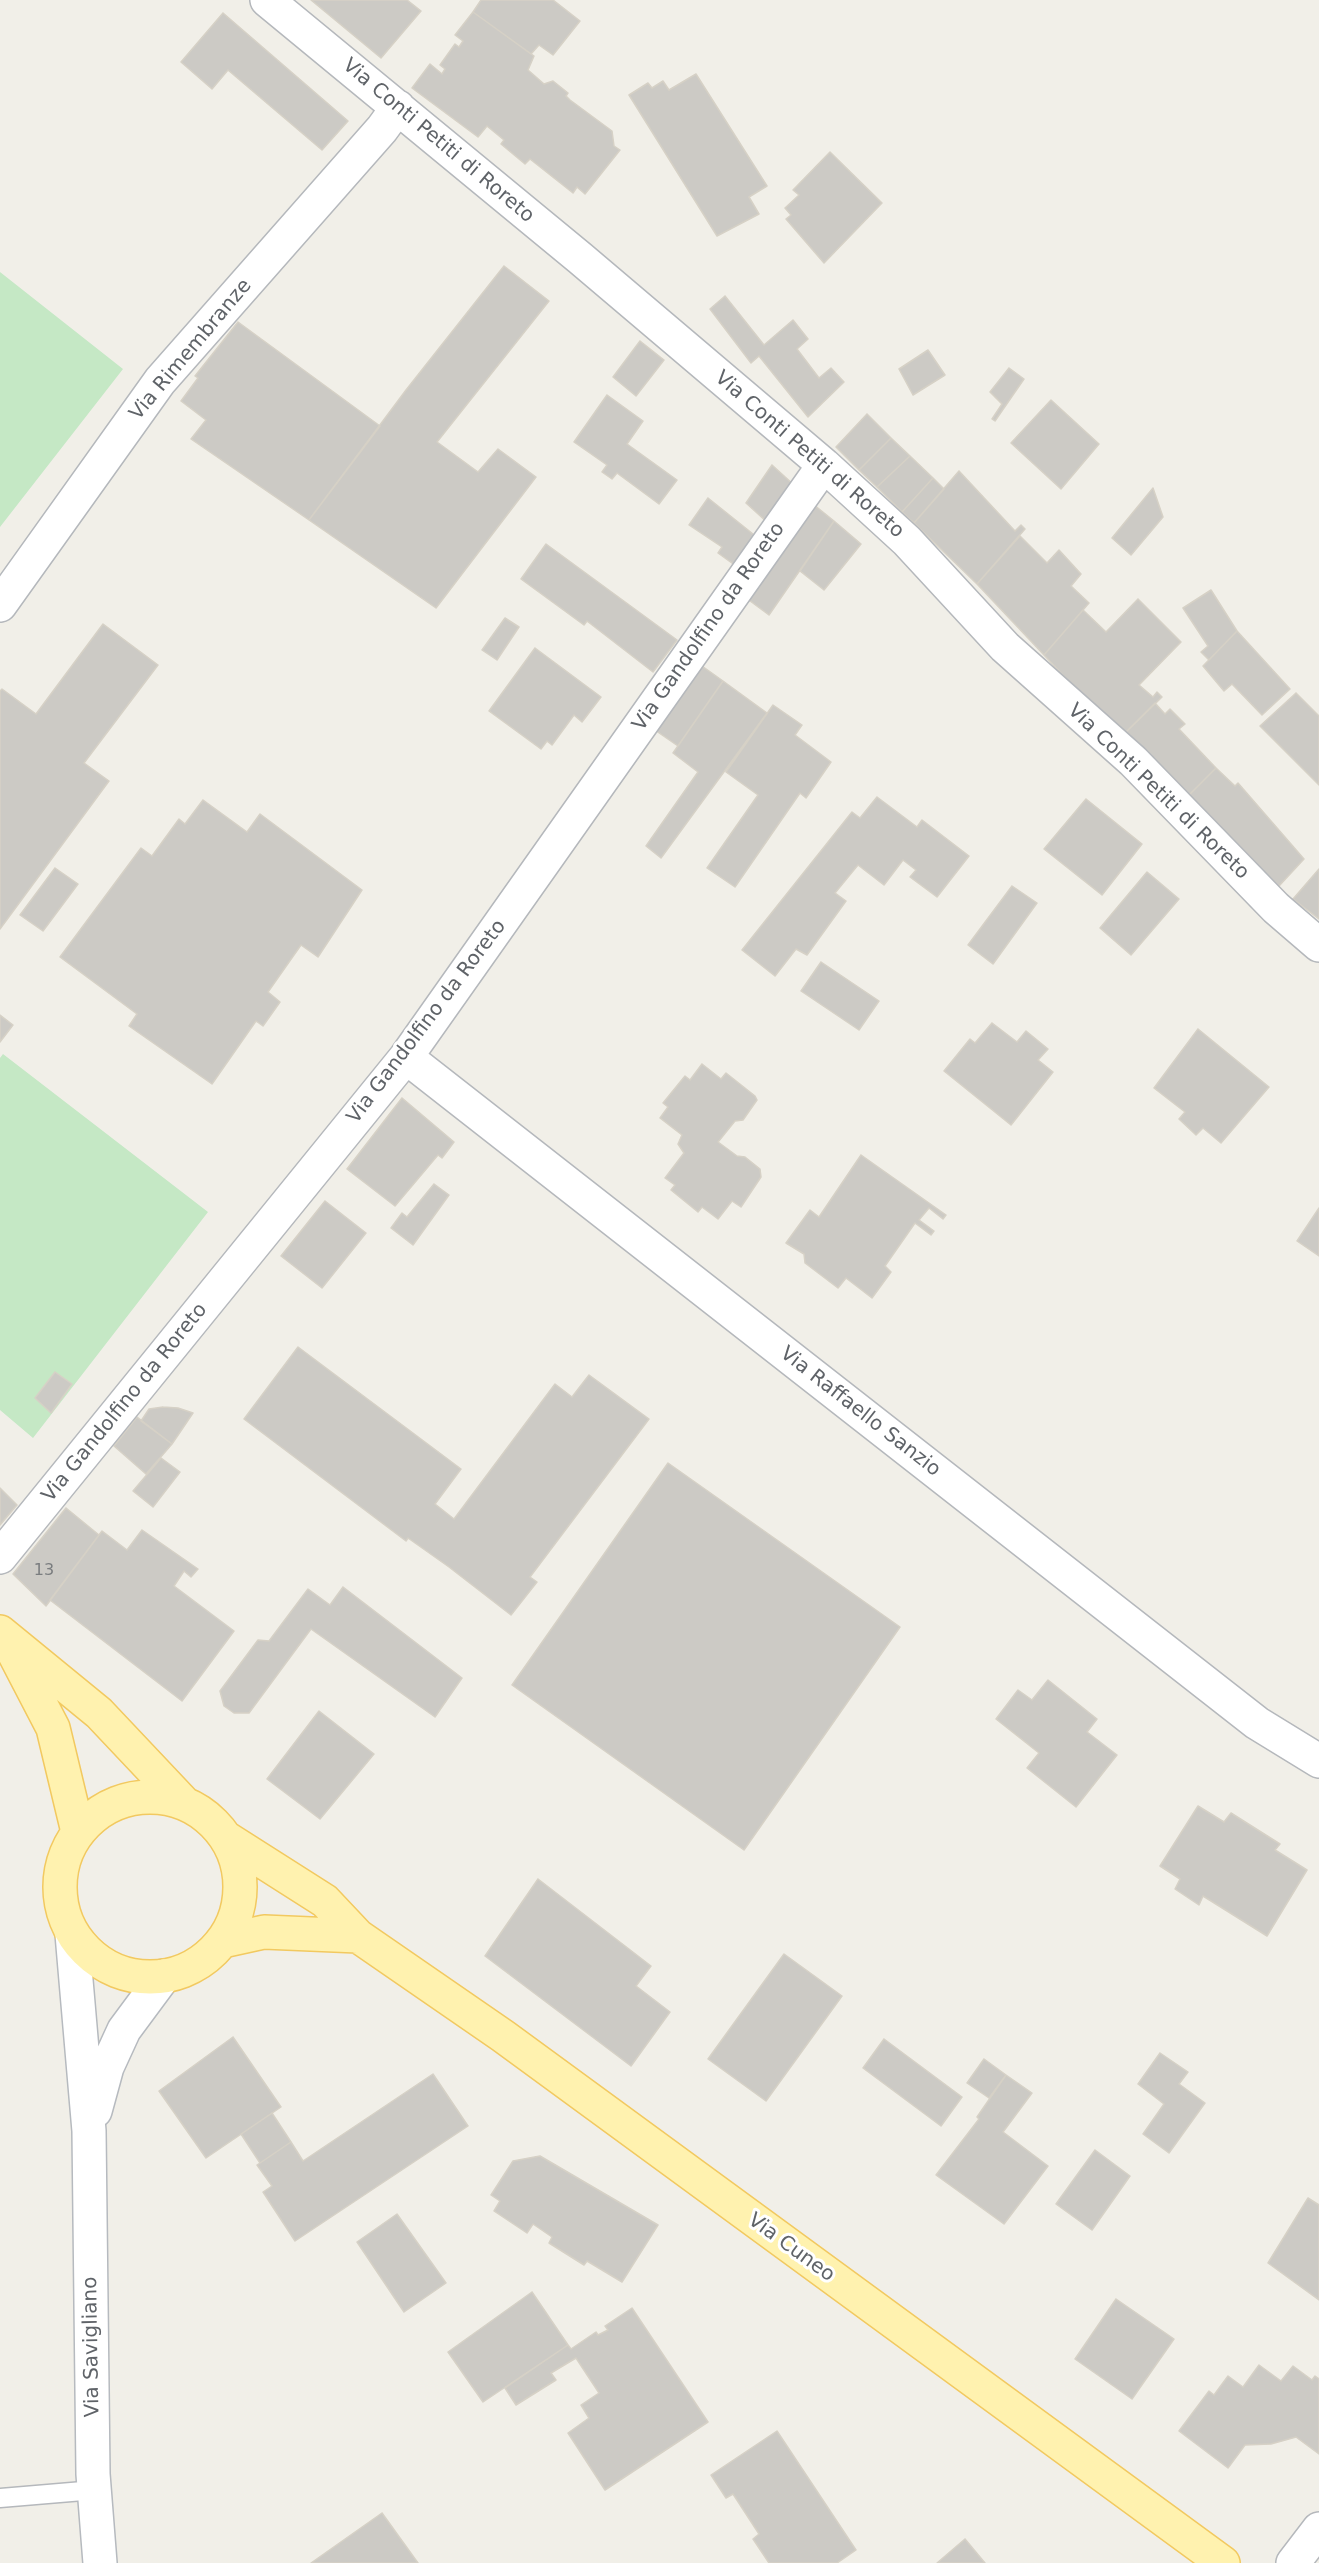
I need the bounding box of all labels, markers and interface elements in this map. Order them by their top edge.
street label: Via Conti Petiti di Roreto [337,54,539,228]
street label: Via Rimembranze [125,275,257,425]
street label: Via Conti Petiti di Roreto [709,366,909,544]
street label: Via Gandolfino da Roreto [628,518,790,736]
street label: Via Conti Petiti di Roreto [1062,699,1254,885]
street label: Via Gandolfino da Roreto [343,915,511,1129]
street label: Via Gandolfino da Roreto [37,1299,213,1507]
street label: Via Raffaello Sanzio [775,1342,945,1482]
house number: 13 [34,1561,54,1581]
street label: Via Cuneo [743,2209,839,2287]
street label: Via Savigliano [79,2276,105,2418]

